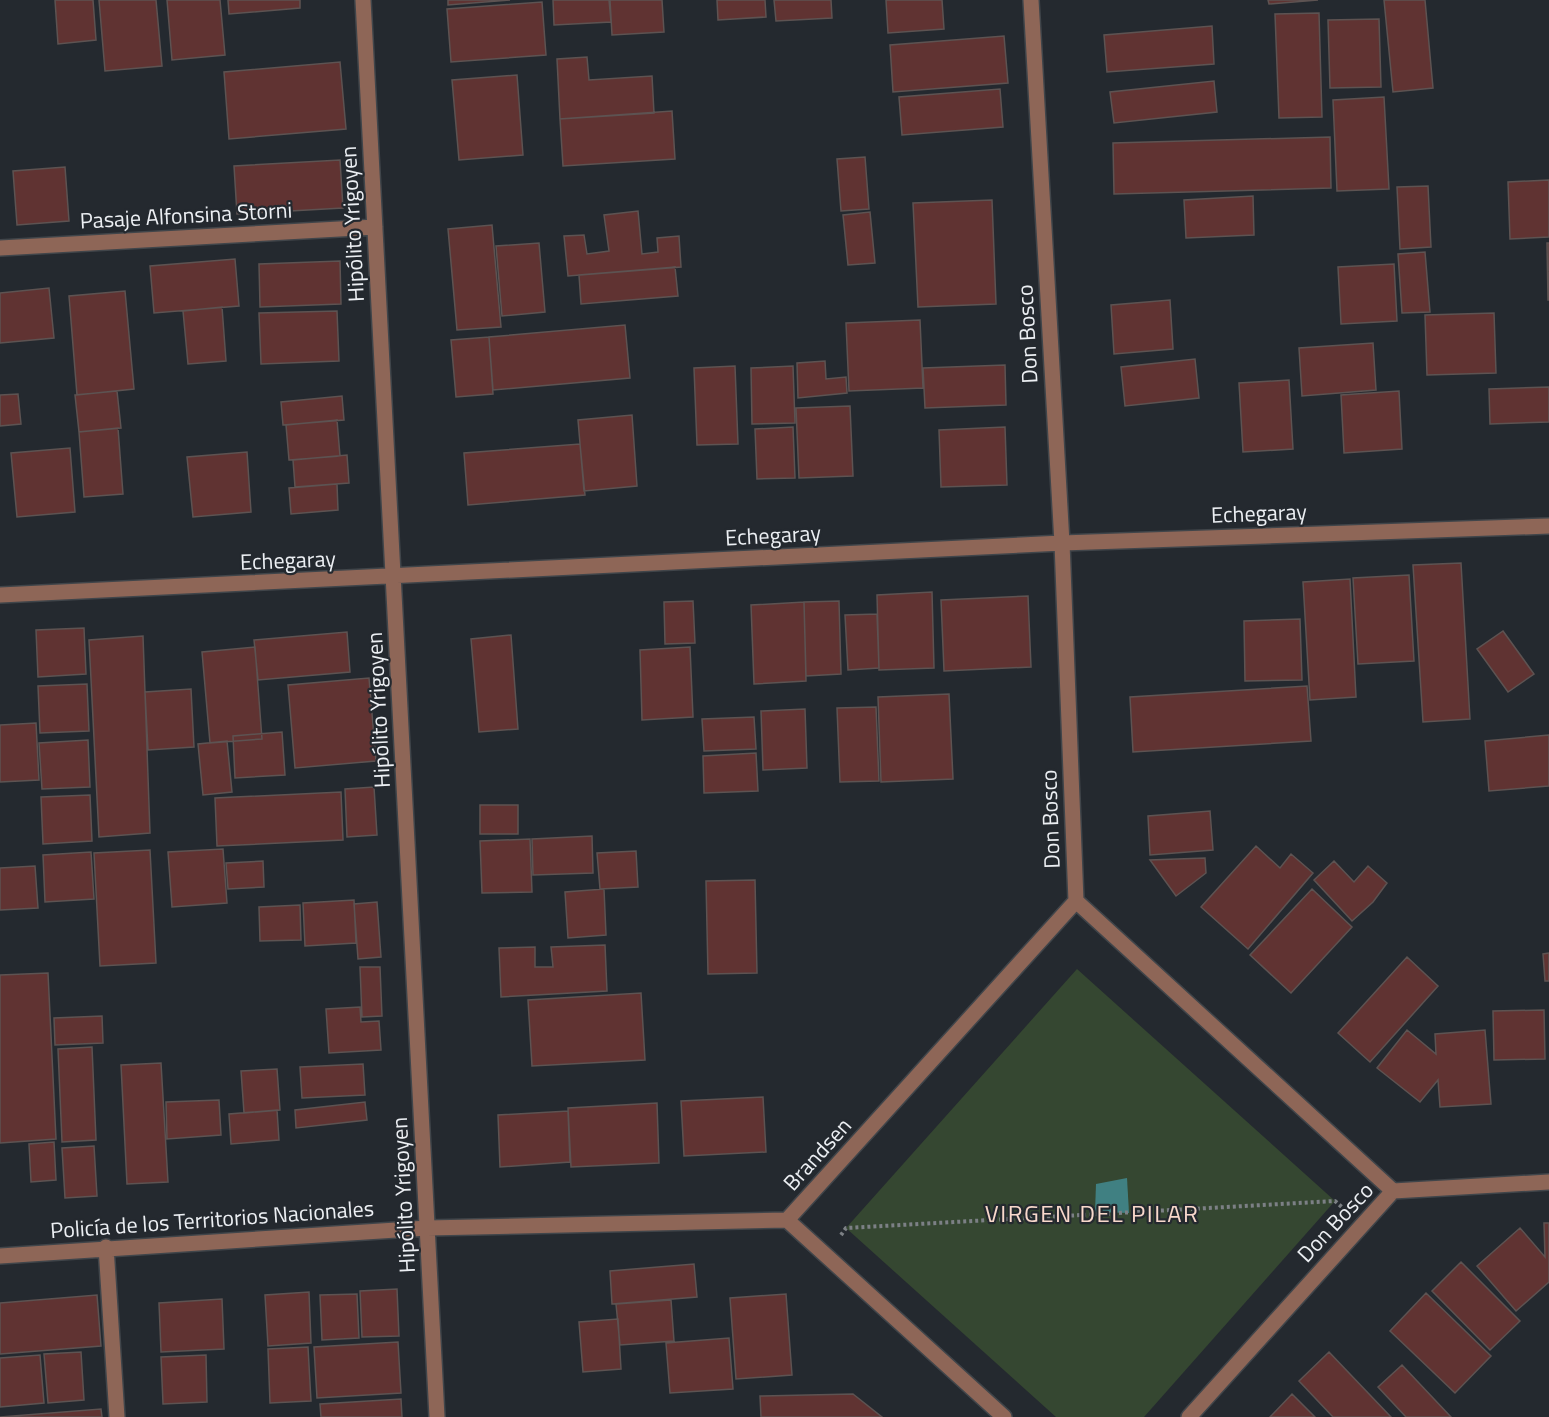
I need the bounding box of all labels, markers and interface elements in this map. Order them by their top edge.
street label: Hipólito Yrigoyen [331,145,373,303]
street label: Pasaje Alfonsina Storni [79,192,293,238]
street label: Don Bosco [1007,284,1047,384]
street label: Echegaray [1210,494,1308,532]
street label: Echegaray [724,515,822,554]
street label: Echegaray [239,541,337,579]
street label: Hipólito Yrigoyen [357,631,399,789]
street label: Don Bosco [1031,769,1069,869]
street label: Brandsen [775,1110,859,1198]
street label: Hipólito Yrigoyen [382,1116,424,1274]
street label: Don Bosco [1289,1174,1381,1270]
street label: Policía de los Territorios Nacionales [49,1191,375,1247]
district label: VIRGEN DEL PILAR [985,1195,1199,1231]

